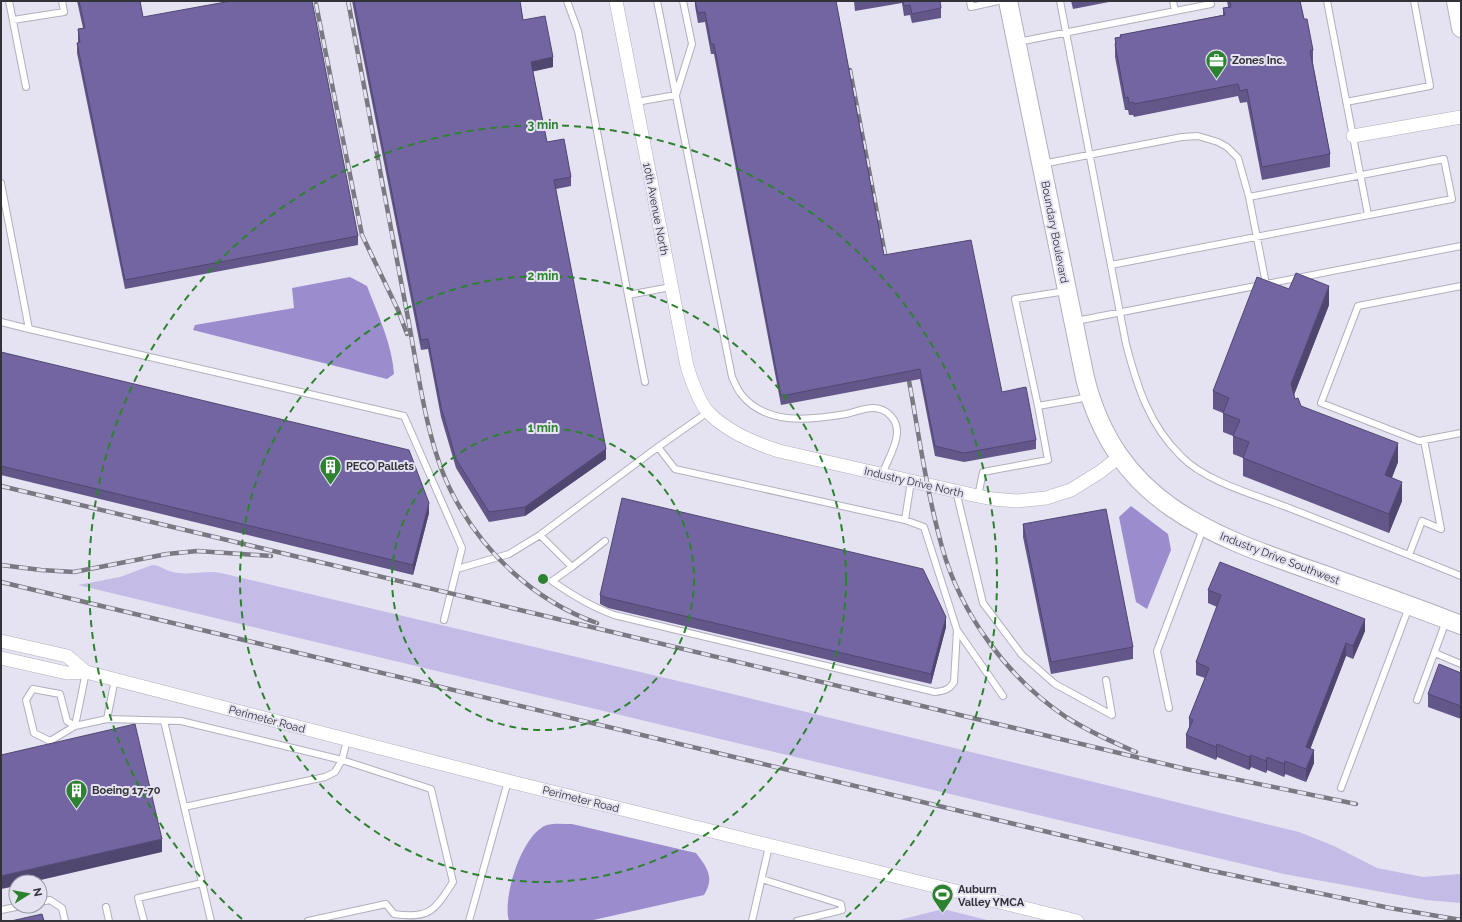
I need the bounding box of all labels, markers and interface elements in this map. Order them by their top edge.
office icon: Zones Inc. [1203,47,1229,80]
place label: Zones Inc. [1232,54,1285,67]
text: 3 min [527,118,559,132]
street label: 10th Avenue North [640,162,671,257]
street label: Boundary Boulevard [1038,180,1071,285]
text: 2 min [527,269,559,283]
text: 1 min [528,421,558,435]
building icon: PECO Pallets [317,453,343,486]
place label: PECO Pallets [346,460,415,473]
street label: Industry Drive North [863,465,965,500]
street label: Industry Drive Southwest [1218,530,1342,587]
centre of rings [536,572,550,586]
street label: Perimeter Road [227,703,307,736]
building icon: Boeing 17-70 [63,777,89,810]
place label: Boeing 17-70 [92,784,161,797]
street label: Perimeter Road [541,784,621,815]
north arrow [8,874,48,914]
sports icon: Auburn Valley YMCA [930,882,956,915]
place label: Auburn Valley YMCA [958,883,1025,909]
text: N [30,887,45,898]

